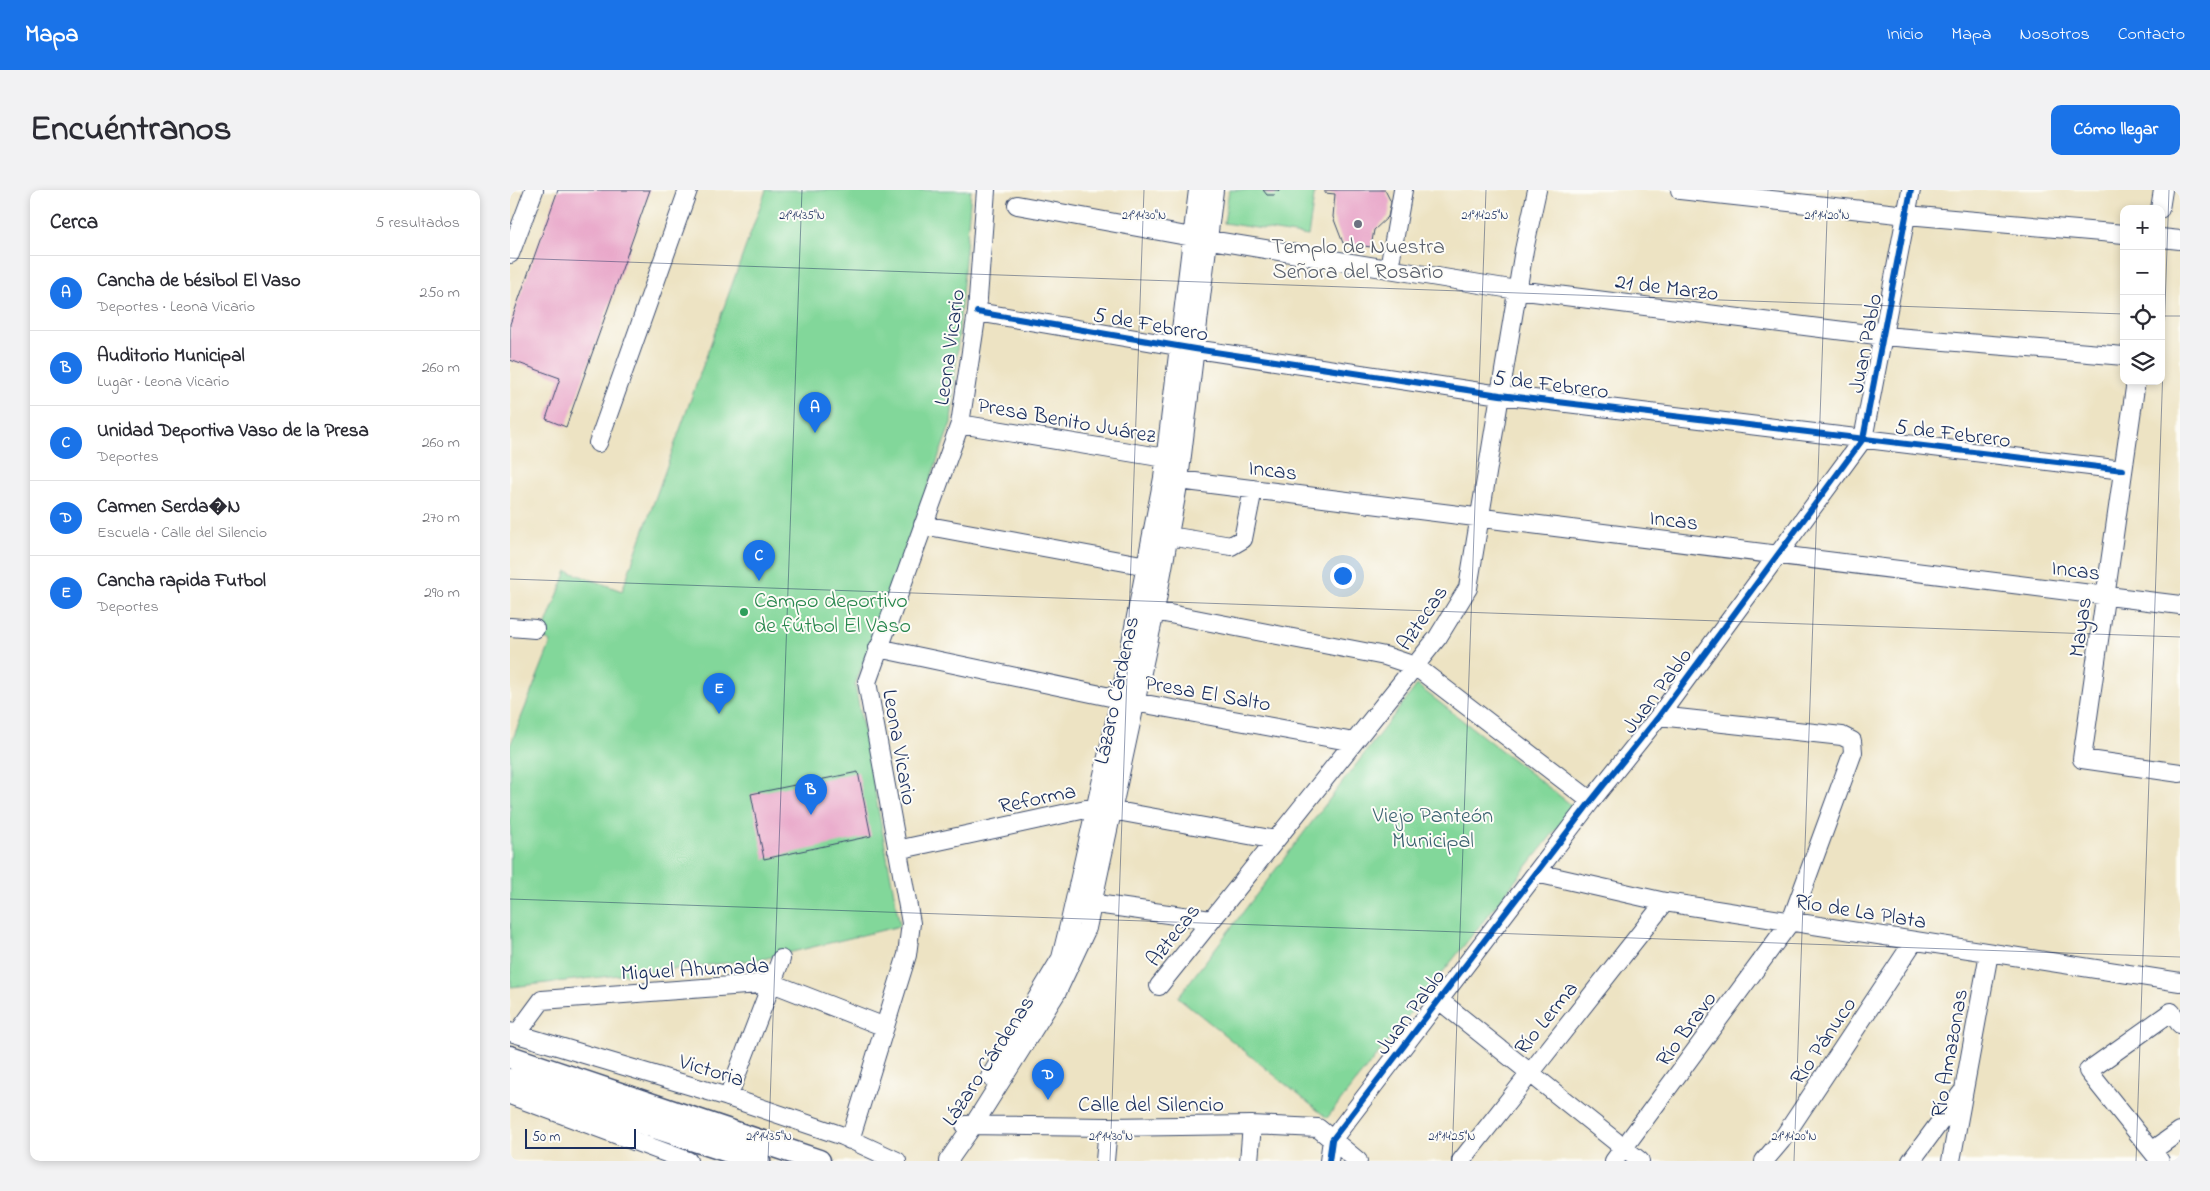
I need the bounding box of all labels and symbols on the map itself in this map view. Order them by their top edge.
text: 21°14'35"N [779,207,825,225]
text: 21°14'30"N [1122,207,1166,225]
text: 21°14'25"N [1462,207,1508,225]
text: 21°14'20"N [1804,207,1850,225]
marker: Templo de Nuestra Señora del Rosario [1352,218,1364,230]
place label: Templo de Nuestra Señora del Rosario [1271,232,1445,289]
street label: 21 de Marzo [1613,267,1720,311]
street label: Leona Vicario [927,287,975,408]
street label: Juan Pablo [1842,291,1892,396]
street label: 5 de Febrero [1090,300,1211,352]
street label: 5 de Febrero [1491,363,1610,409]
street label: Presa Benito Juárez [975,391,1159,454]
pin: A [799,392,831,433]
street label: 5 de Febrero [1893,412,2012,458]
street label: Incas [1246,453,1299,491]
street label: Incas [1647,503,1700,541]
pin: C [743,540,775,581]
street label: Incas [2049,553,2102,591]
your location [1330,563,1356,589]
street label: Aztecas [1390,580,1457,658]
place label: Campo deportivo de fútbol El Vaso [754,586,911,643]
street label: Mayas [2062,595,2103,660]
marker: Campo deportivo de fútbol El Vaso [738,606,750,618]
street label: Lázaro Cárdenas [1087,614,1149,767]
street label: Juan Pablo [1615,642,1702,742]
street label: Presa El Salto [1142,668,1273,722]
pin: E [703,673,735,714]
street label: Leona Vicario [872,687,924,808]
pin: B [795,774,827,815]
street label: Reforma [996,776,1079,824]
park label: Viejo Panteón Municipal [1372,801,1493,858]
street label: Río de La Plata [1793,887,1929,939]
street label: Aztecas [1139,897,1209,974]
street label: Miguel Ahumada [620,951,770,992]
street label: Juan Pablo [1368,963,1455,1063]
street label: Río Lerma [1508,975,1587,1063]
street label: Río Bravo [1649,985,1726,1074]
street label: Río Amazonas [1924,987,1978,1120]
street label: Lázaro Cárdenas [935,990,1044,1133]
street label: Río Pánuco [1783,991,1866,1092]
street label: Victoria [674,1047,748,1097]
pin: D [1032,1059,1064,1100]
street label: Calle del Silencio [1078,1090,1224,1122]
scale bar [525,1126,636,1149]
text: 21°14'35"N [746,1128,792,1146]
text: 21°14'30"N [1089,1128,1133,1146]
text: 21°14'25"N [1429,1128,1475,1146]
text: 21°14'20"N [1771,1128,1817,1146]

